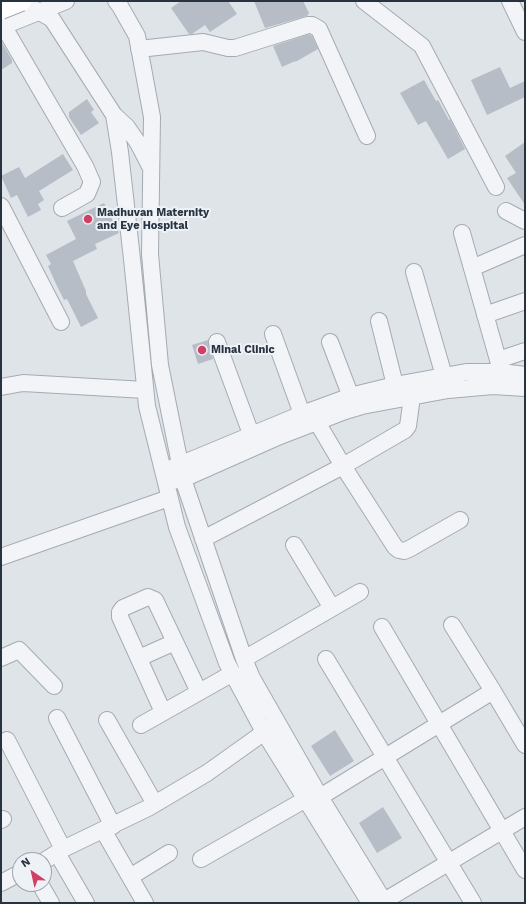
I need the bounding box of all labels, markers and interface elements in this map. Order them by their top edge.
place label: Madhuvan Maternity and Eye Hospital [97,206,209,232]
marker: Madhuvan Maternity and Eye Hospital [82,213,94,225]
place label: Minal Clinic [211,343,275,357]
marker: Minal Clinic [196,344,208,356]
north arrow [12,852,52,892]
text: N [19,855,33,870]

